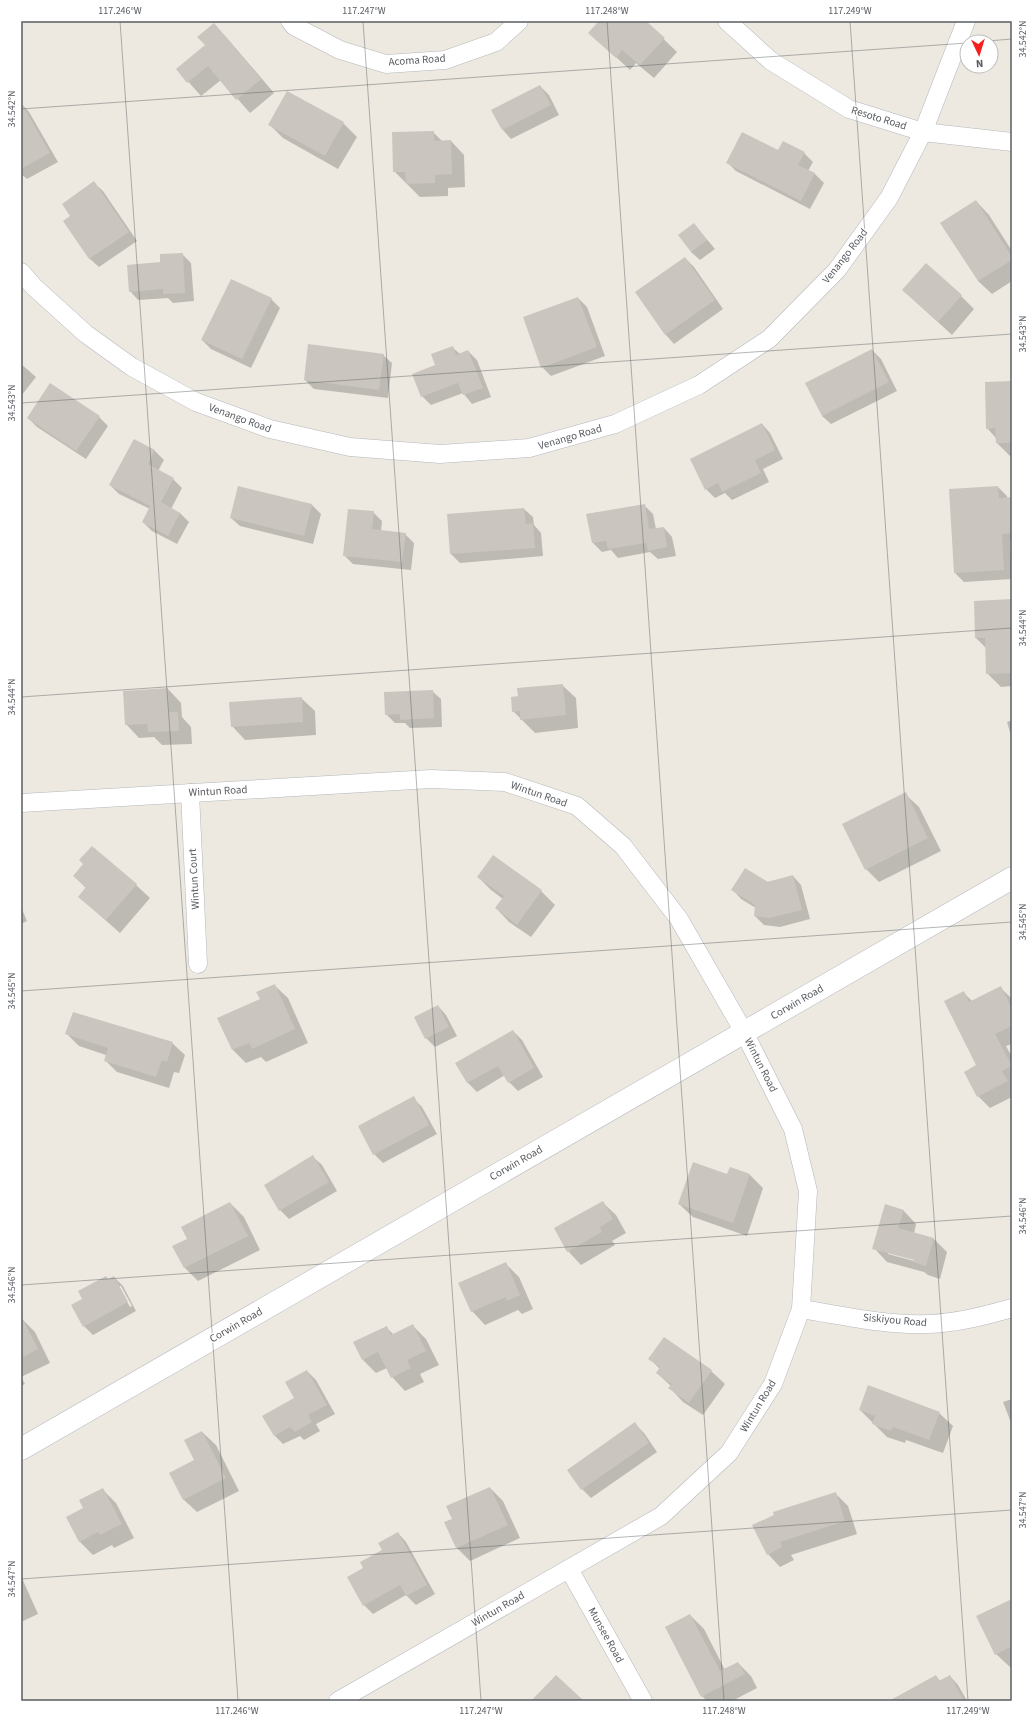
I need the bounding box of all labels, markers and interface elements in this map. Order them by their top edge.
text: 117.246°W [98,4,142,18]
text: 117.247°W [342,4,386,18]
text: 117.248°W [585,4,629,18]
text: 117.249°W [828,4,872,18]
text: 34.542°N [1016,20,1030,58]
north arrow [959,34,999,74]
street label: Acoma Road [388,51,446,69]
text: N [975,56,984,71]
text: 34.542°N [5,90,19,128]
street label: Resoto Road [849,102,909,134]
street label: Venango Road [819,225,871,287]
text: 34.543°N [1016,315,1030,353]
text: 34.543°N [5,384,19,422]
street label: Venango Road [207,400,273,436]
street label: Venango Road [536,421,604,453]
text: 34.544°N [1016,609,1030,647]
text: 34.544°N [5,678,19,716]
street label: Wintun Road [509,777,569,811]
street label: Wintun Road [188,782,248,800]
street label: Wintun Court [185,848,203,910]
text: 34.545°N [1016,903,1030,941]
text: 34.545°N [5,972,19,1010]
street label: Corwin Road [768,981,826,1023]
street label: Wintun Road [741,1035,781,1095]
street label: Corwin Road [487,1142,545,1184]
text: 34.546°N [1016,1197,1030,1235]
text: 34.546°N [5,1266,19,1304]
street label: Corwin Road [207,1304,265,1346]
street label: Siskiyou Road [862,1310,928,1330]
street label: Wintun Road [736,1377,780,1435]
text: 34.547°N [1016,1491,1030,1529]
text: 34.547°N [5,1560,19,1598]
street label: Wintun Road [469,1588,527,1630]
street label: Munsee Road [585,1605,627,1665]
text: 117.246°W [215,1704,259,1718]
text: 117.247°W [459,1704,503,1718]
text: 117.248°W [702,1704,746,1718]
text: 117.249°W [946,1704,990,1718]

